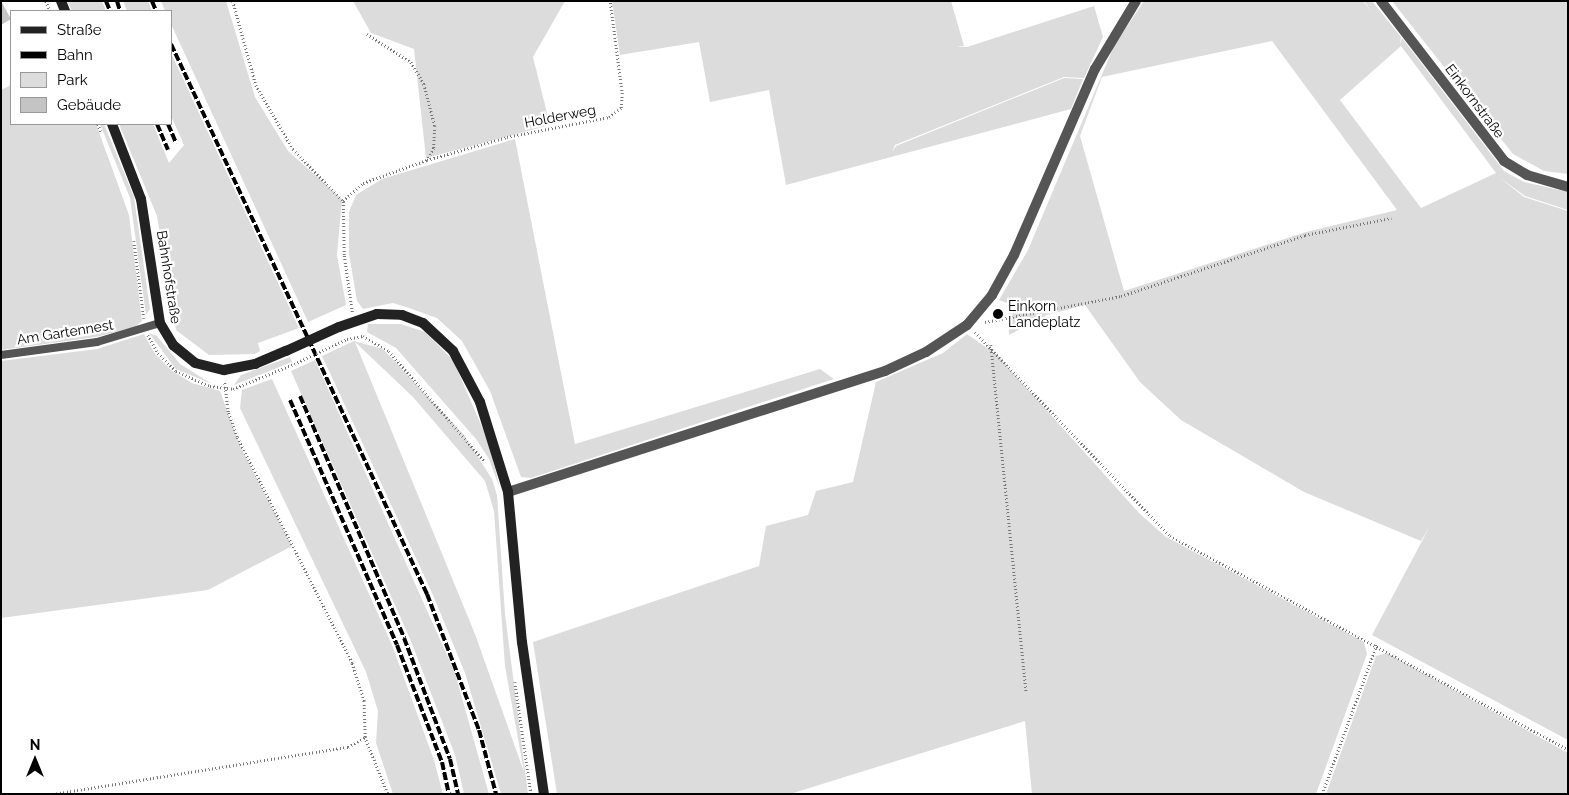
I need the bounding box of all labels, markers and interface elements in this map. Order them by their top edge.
legend [10,10,172,125]
text: Straße [57,21,101,39]
text: Bahn [57,46,93,64]
street label: Einkornstraße [1442,61,1508,141]
text: Park [57,71,88,89]
text: Gebäude [57,96,121,114]
street label: Holderweg [523,101,597,131]
street label: Bahnhofstraße [153,229,185,325]
place label: Einkorn Landeplatz [1008,298,1080,331]
marker: Einkorn Landeplatz [992,308,1004,320]
street label: Am Gartennest [16,316,114,348]
north arrow [10,735,60,785]
text: N [30,737,40,753]

